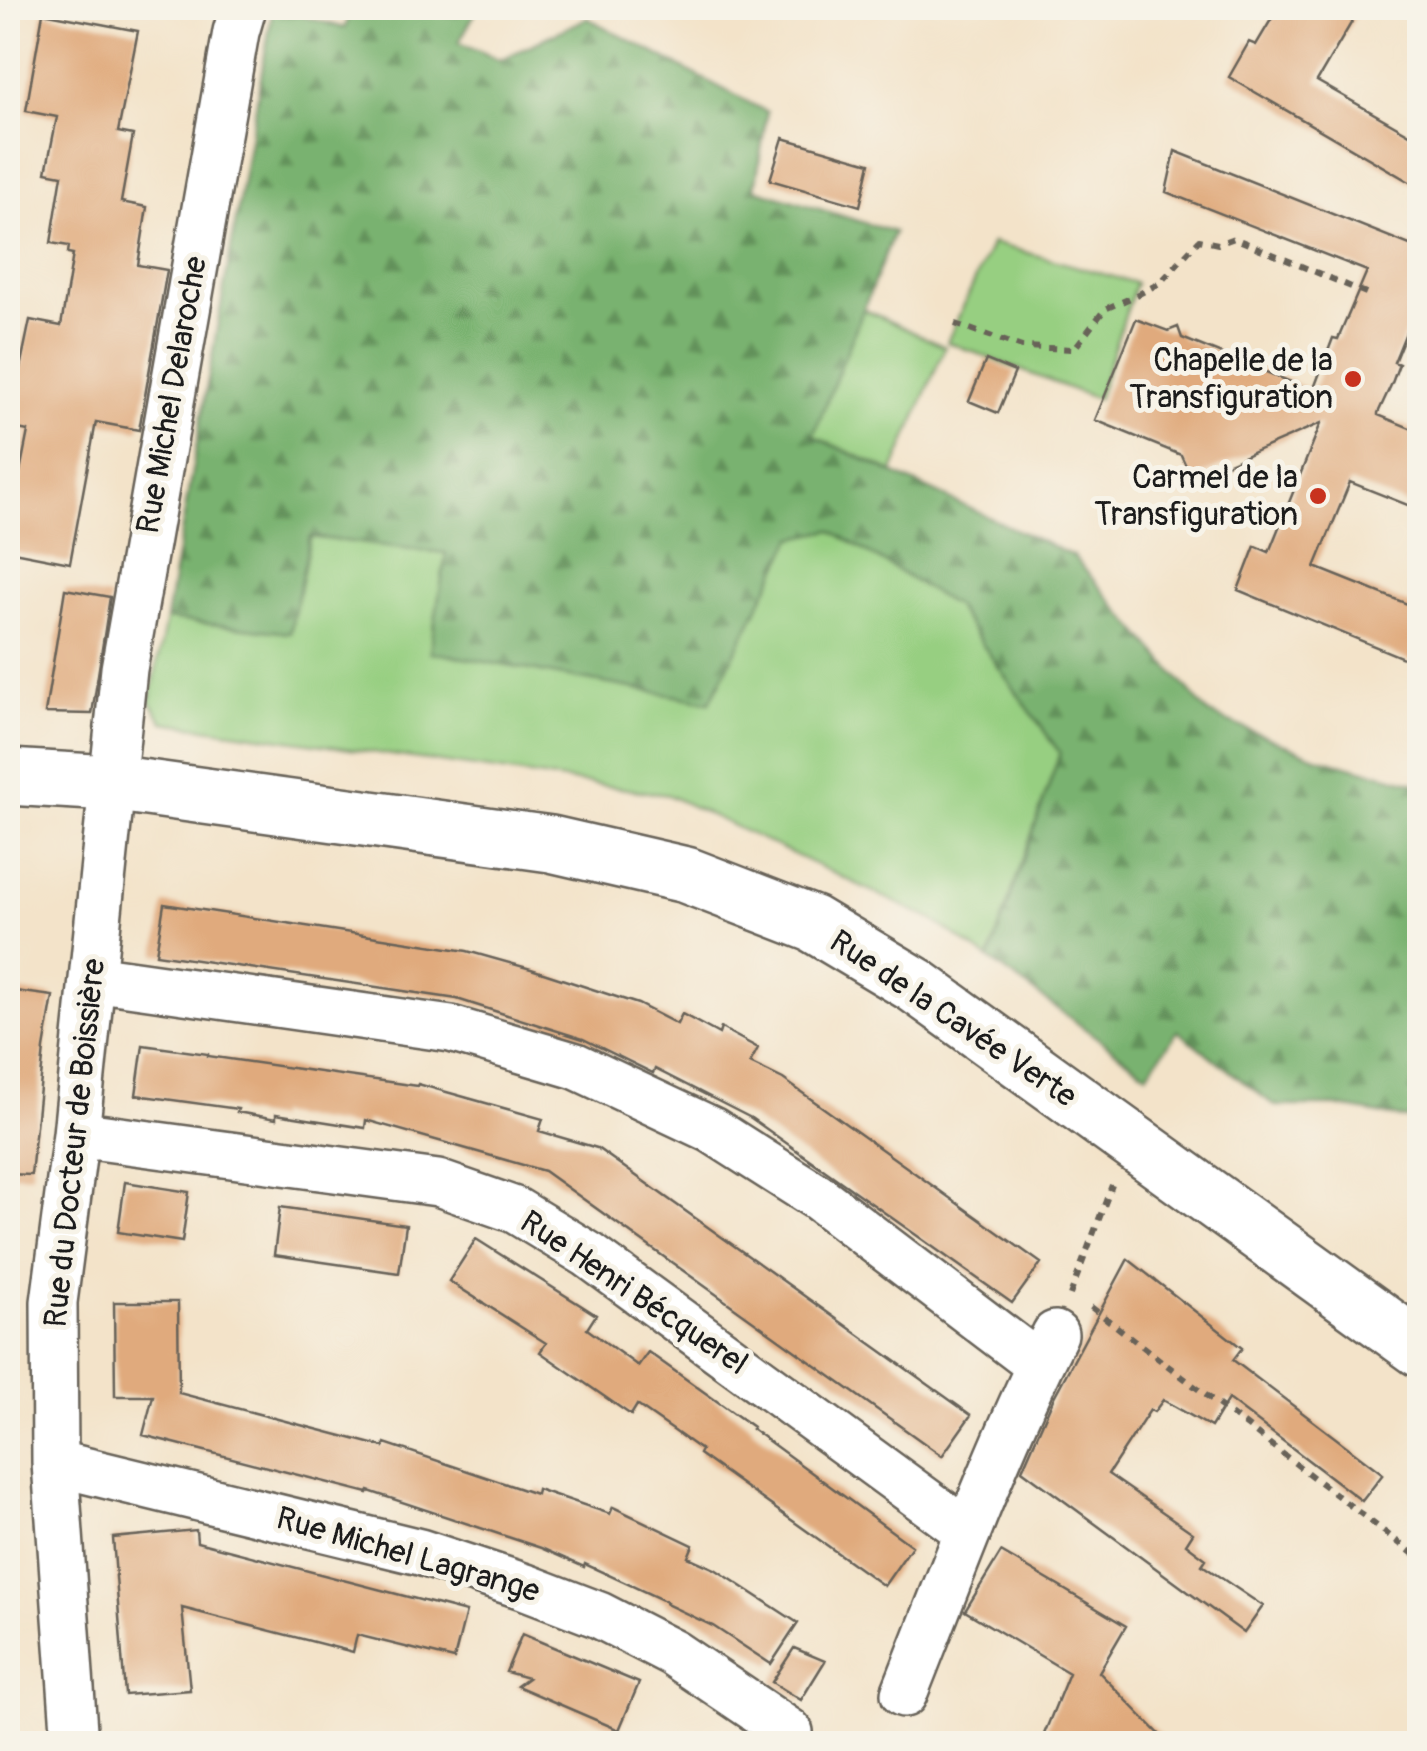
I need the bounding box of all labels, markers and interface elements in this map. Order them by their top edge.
street label: Rue Michel Delaroche [128,253,216,537]
place label: Chapelle de la Transfiguration [1129,341,1333,418]
marker: Chapelle de la Transfiguration [1342,368,1364,390]
place label: Carmel de la Transfiguration [1094,458,1298,535]
marker: Carmel de la Transfiguration [1307,485,1329,507]
street label: Rue de la Cavée Verte [822,922,1084,1117]
street label: Rue du Docteur de Boissière [36,957,114,1329]
street label: Rue Henri Bécquerel [513,1202,755,1384]
street label: Rue Michel Lagrange [272,1498,544,1612]

